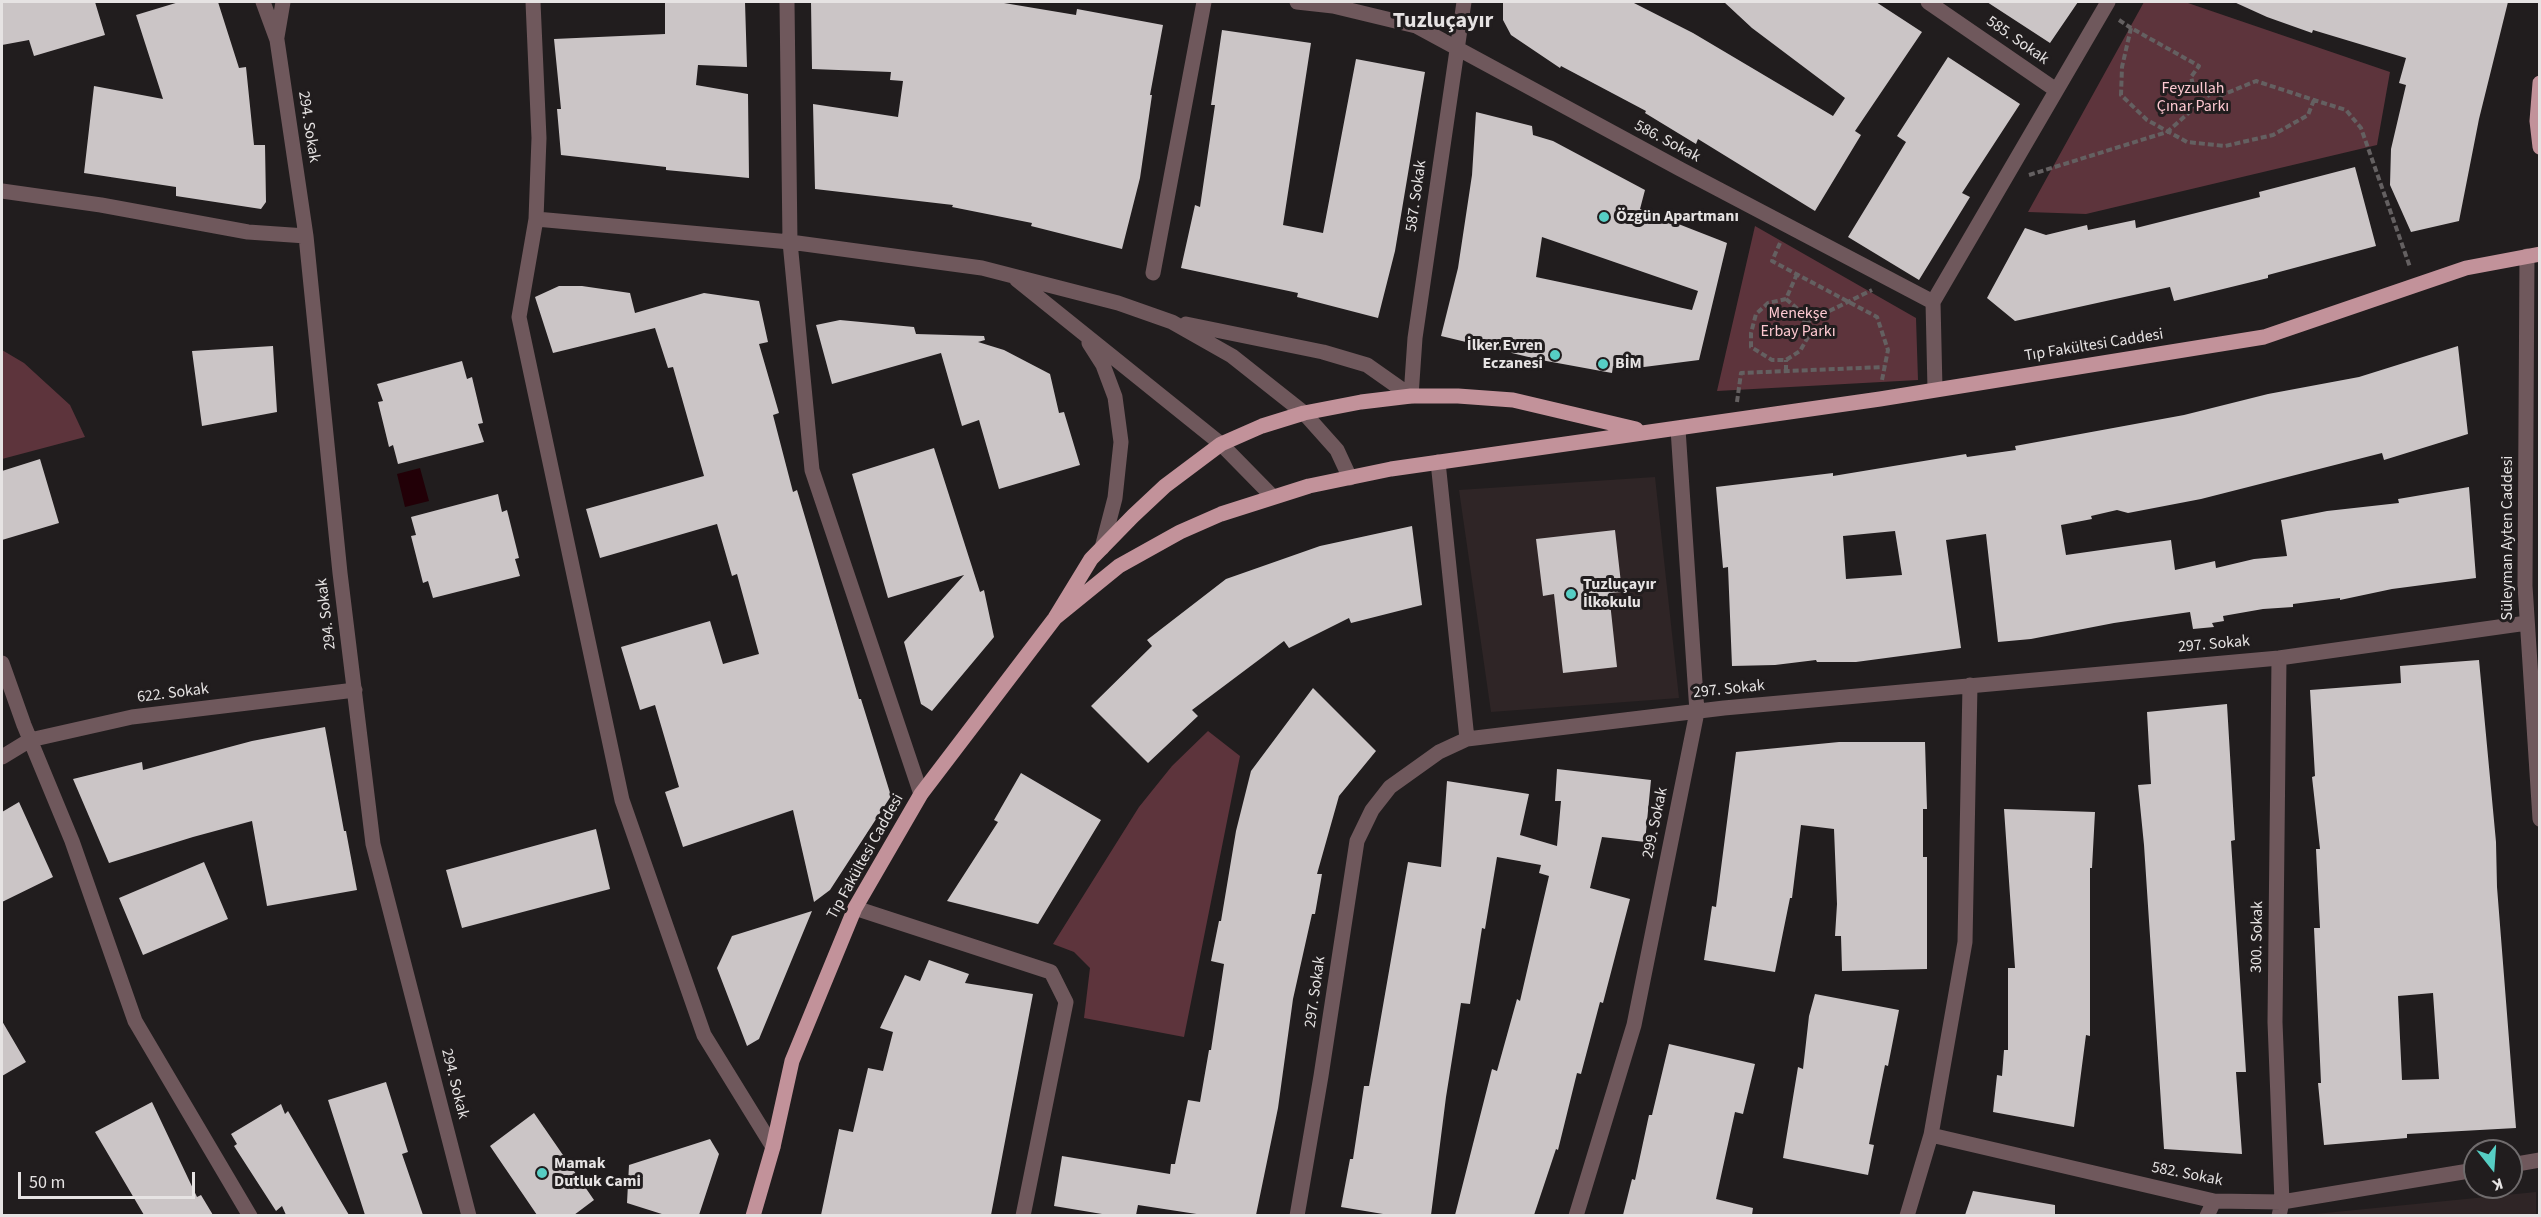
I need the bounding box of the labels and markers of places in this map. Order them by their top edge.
place label: Özgün Apartmanı [1616,207,1739,227]
marker: Özgün Apartmanı [1597,210,1611,224]
place label: İlker Evren Eczanesi [1467,336,1543,374]
marker: İlker Evren Eczanesi [1548,348,1562,362]
place label: BİM [1615,354,1642,374]
marker: BİM [1596,357,1610,371]
place label: Tuzluçayır İlkokulu [1583,575,1656,613]
marker: Tuzluçayır İlkokulu [1564,587,1578,601]
place label: Mamak Dutluk Cami [554,1154,641,1192]
marker: Mamak Dutluk Cami [535,1166,549,1180]

